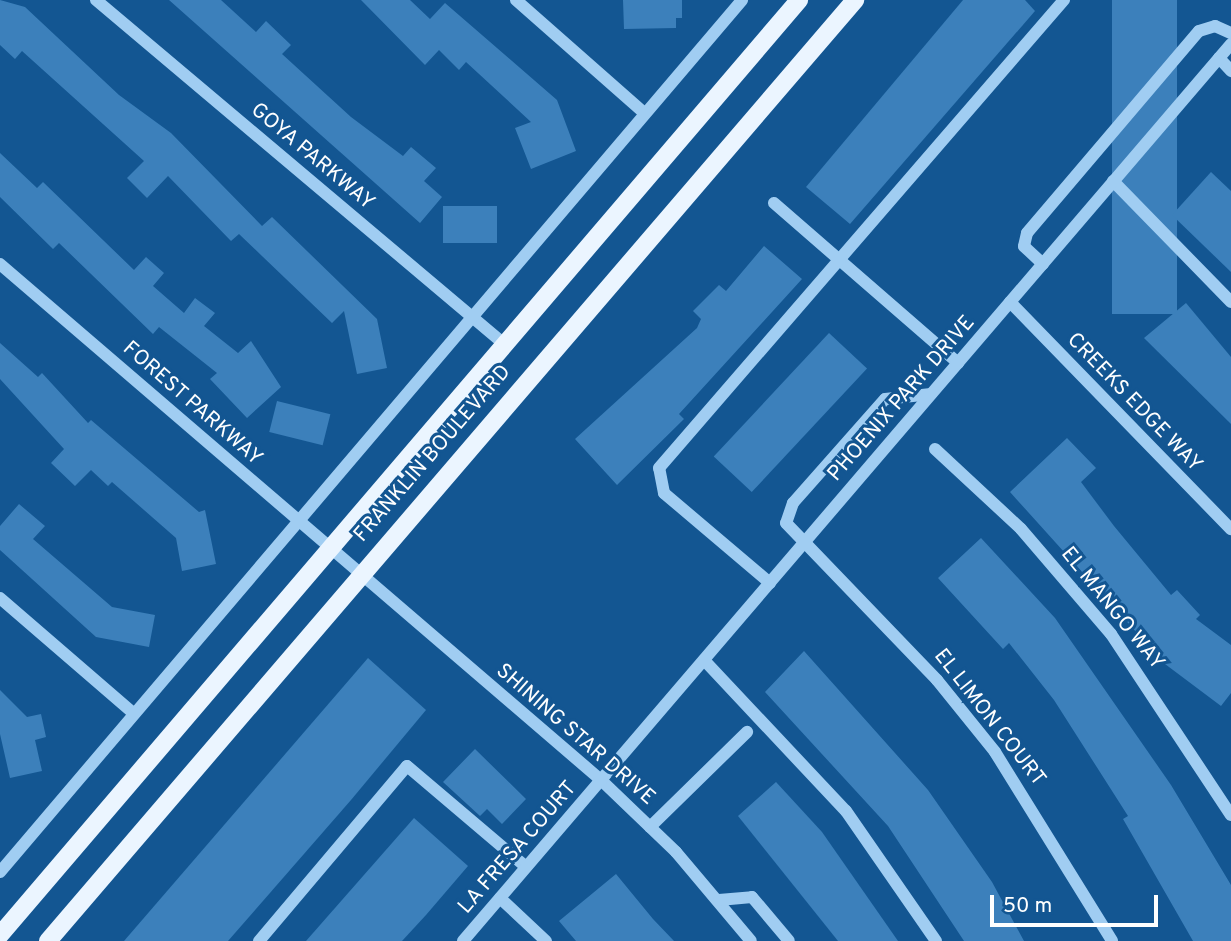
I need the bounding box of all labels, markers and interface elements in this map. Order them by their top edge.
street label: GOYA PARKWAY [245,98,379,216]
street label: PHOENIX PARK DRIVE [823,311,981,487]
street label: CREEKS EDGE WAY [1061,328,1207,478]
street label: FOREST PARKWAY [117,336,267,472]
street label: FRANKLIN BOULEVARD [349,360,517,548]
street label: EL MANGO WAY [1055,542,1169,676]
street label: EL LIMON COURT [928,644,1050,792]
street label: SHINING STAR DRIVE [490,659,660,811]
street label: LA FRESA COURT [453,776,583,920]
scale bar [993,881,1161,925]
text: 50 m [1003,893,1052,920]

